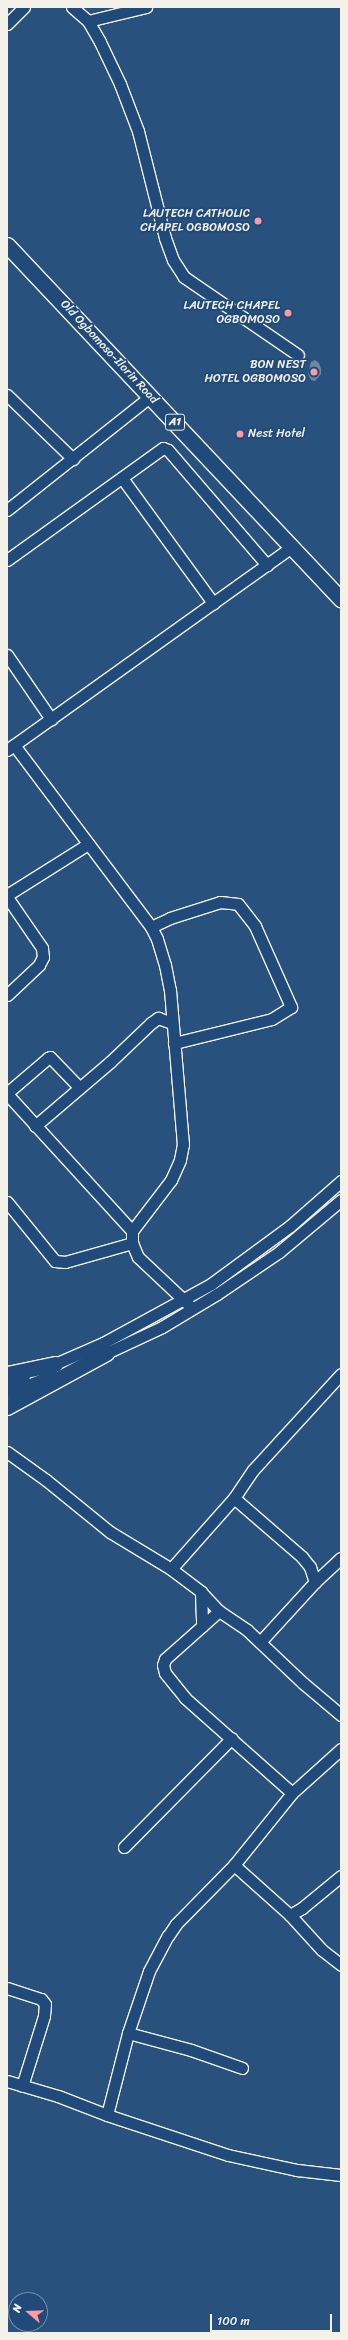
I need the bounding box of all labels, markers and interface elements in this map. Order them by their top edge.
place label: LAUTECH CATHOLIC CHAPEL OGBOMOSO [140,207,250,235]
marker: LAUTECH CATHOLIC CHAPEL OGBOMOSO [253,216,263,226]
street label: Old Ogbomoso-Ilorin Road [57,297,161,407]
place label: LAUTECH CHAPEL OGBOMOSO [184,299,280,327]
marker: LAUTECH CHAPEL OGBOMOSO [283,308,293,318]
place label: BON NEST HOTEL OGBOMOSO [205,358,306,386]
marker: BON NEST HOTEL OGBOMOSO [309,367,319,377]
road number: A1 [165,413,185,431]
place label: Nest Hotel [248,427,306,441]
marker: Nest Hotel [235,429,245,439]
north arrow [8,2292,48,2332]
text: N [7,2302,27,2315]
scale bar [212,2306,334,2332]
text: 100 m [217,2310,250,2332]

